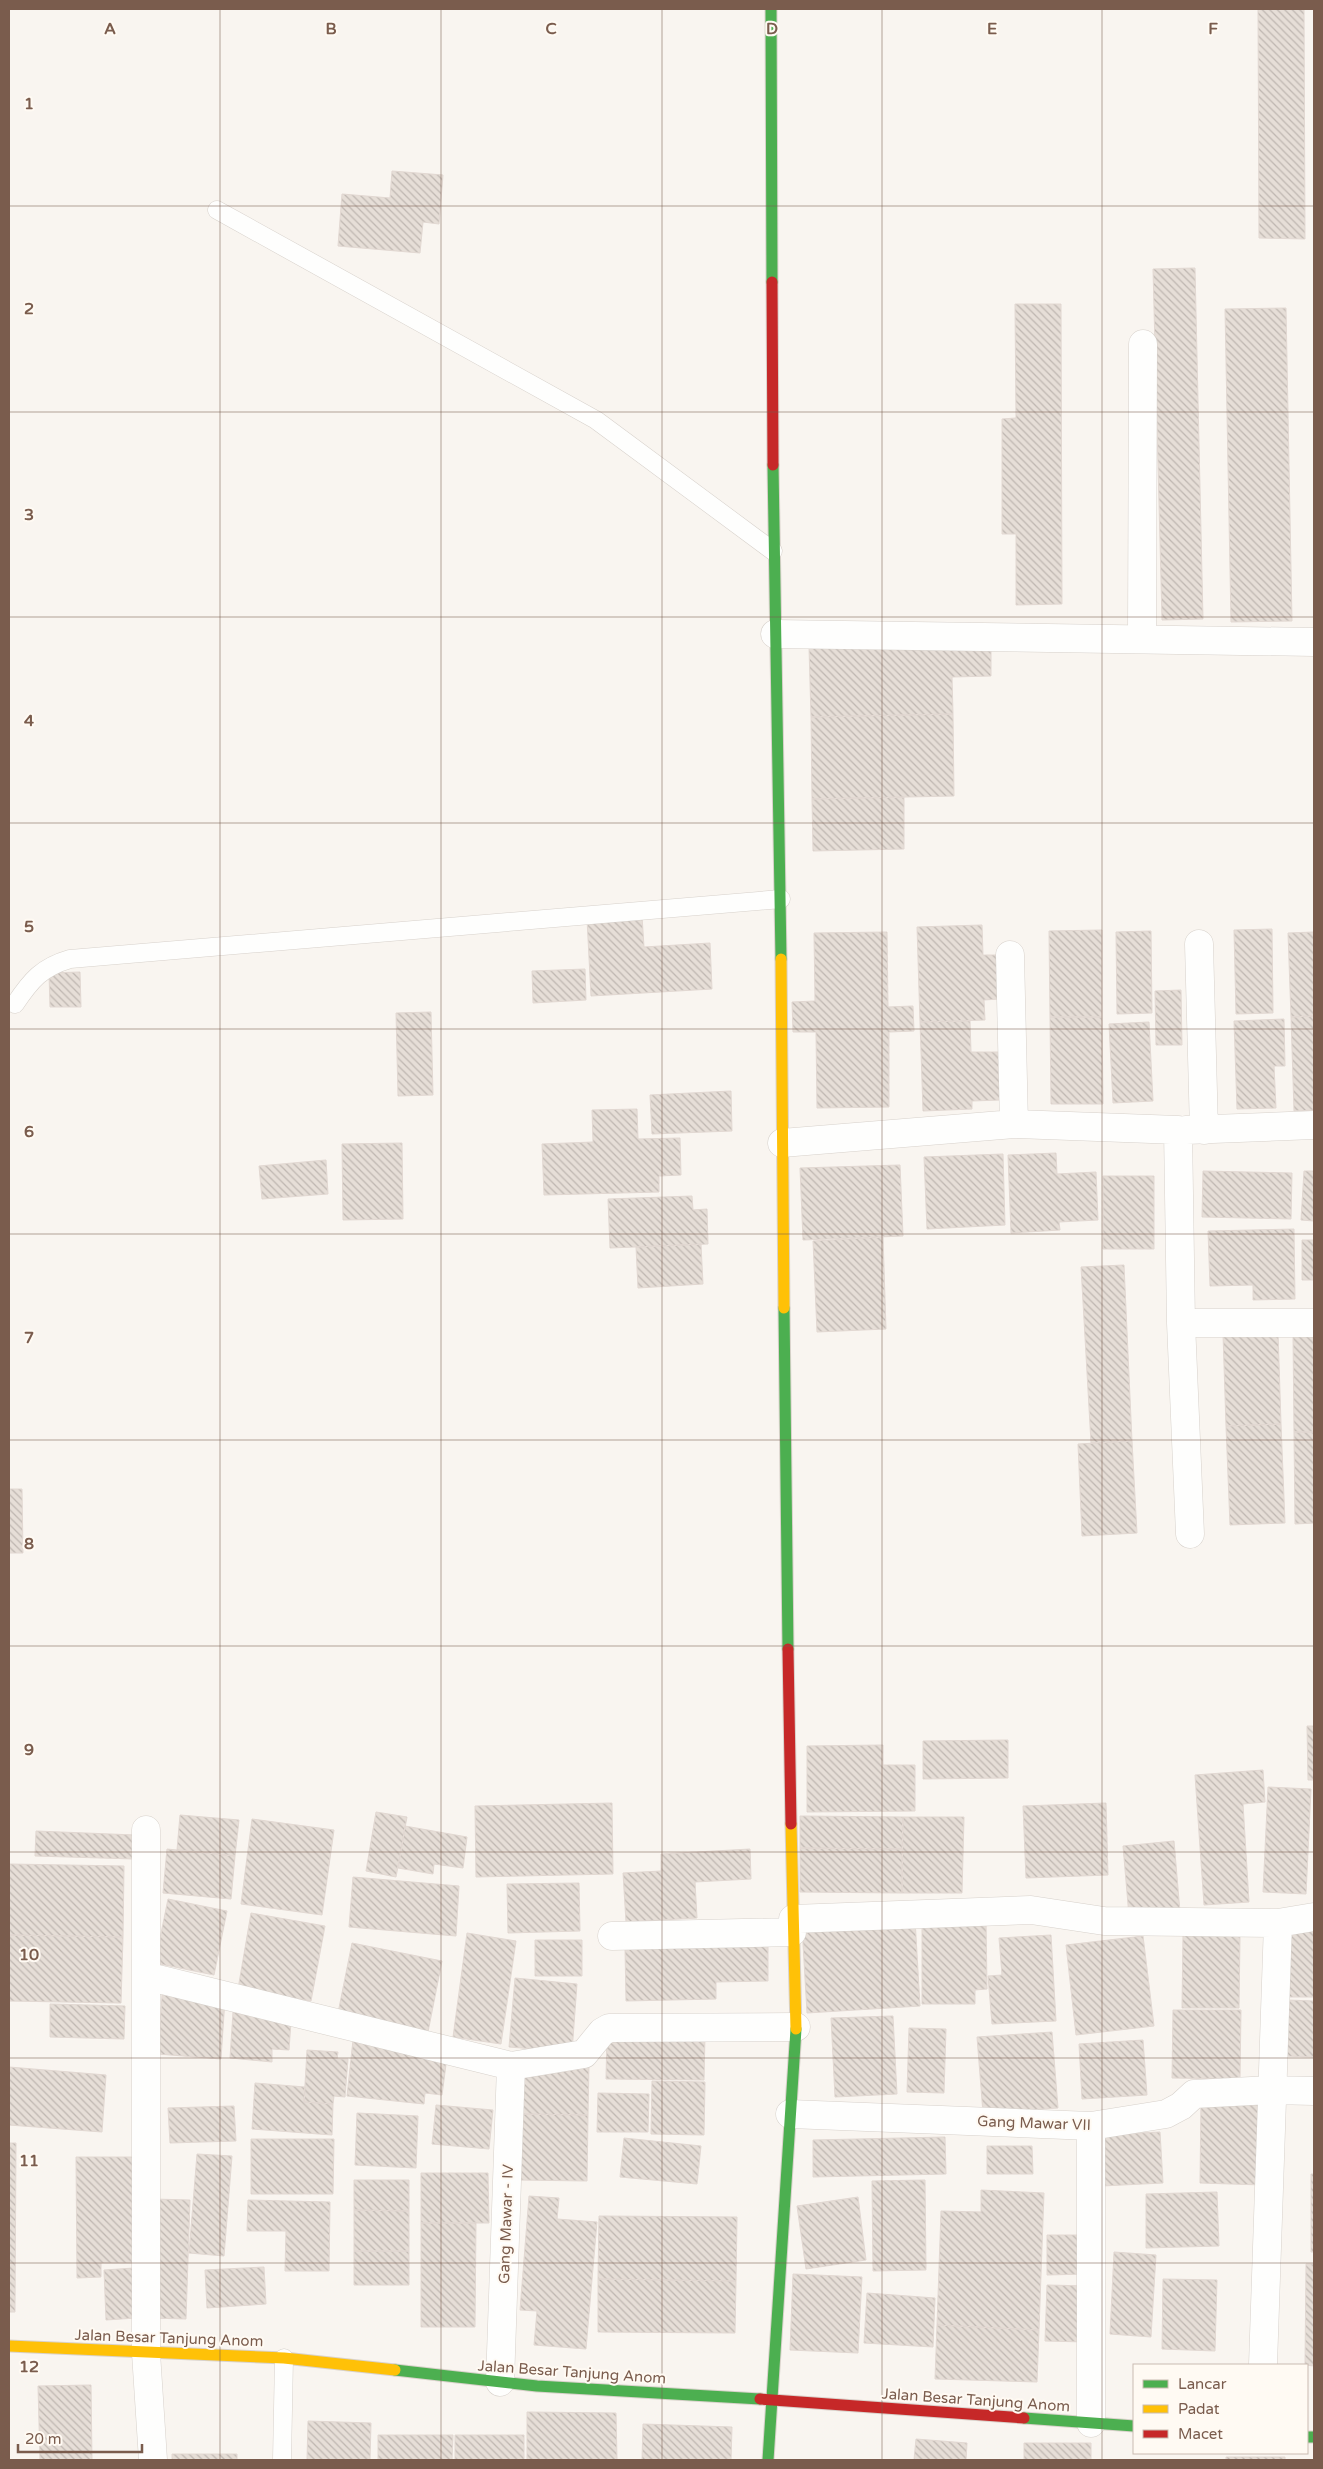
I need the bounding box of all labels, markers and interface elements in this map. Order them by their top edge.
text: A [104,19,116,39]
text: B [325,19,337,39]
text: C [545,19,557,39]
text: D [766,19,778,39]
text: E [987,19,997,39]
text: F [1208,19,1218,39]
text: 1 [24,94,34,114]
text: 2 [24,299,34,319]
text: 3 [24,505,34,525]
text: 4 [24,711,34,731]
text: 5 [24,917,34,937]
text: 6 [24,1122,34,1142]
text: 7 [24,1328,34,1348]
text: 8 [24,1534,34,1554]
text: 9 [24,1740,34,1760]
text: 10 [19,1945,39,1965]
street label: Gang Mawar VII [977,2112,1091,2134]
text: 11 [19,2151,39,2171]
street label: Gang Mawar - IV [495,2163,517,2284]
street label: Jalan Besar Tanjung Anom [74,2326,264,2350]
street label: Jalan Besar Tanjung Anom [477,2356,667,2388]
text: 12 [19,2357,39,2377]
legend [1133,2364,1308,2454]
text: Lancar [1178,2375,1227,2393]
street label: Jalan Besar Tanjung Anom [881,2384,1071,2416]
text: Padat [1178,2400,1220,2418]
scale bar [18,2422,141,2454]
text: Macet [1178,2425,1223,2443]
text: 20 m [25,2430,62,2448]

